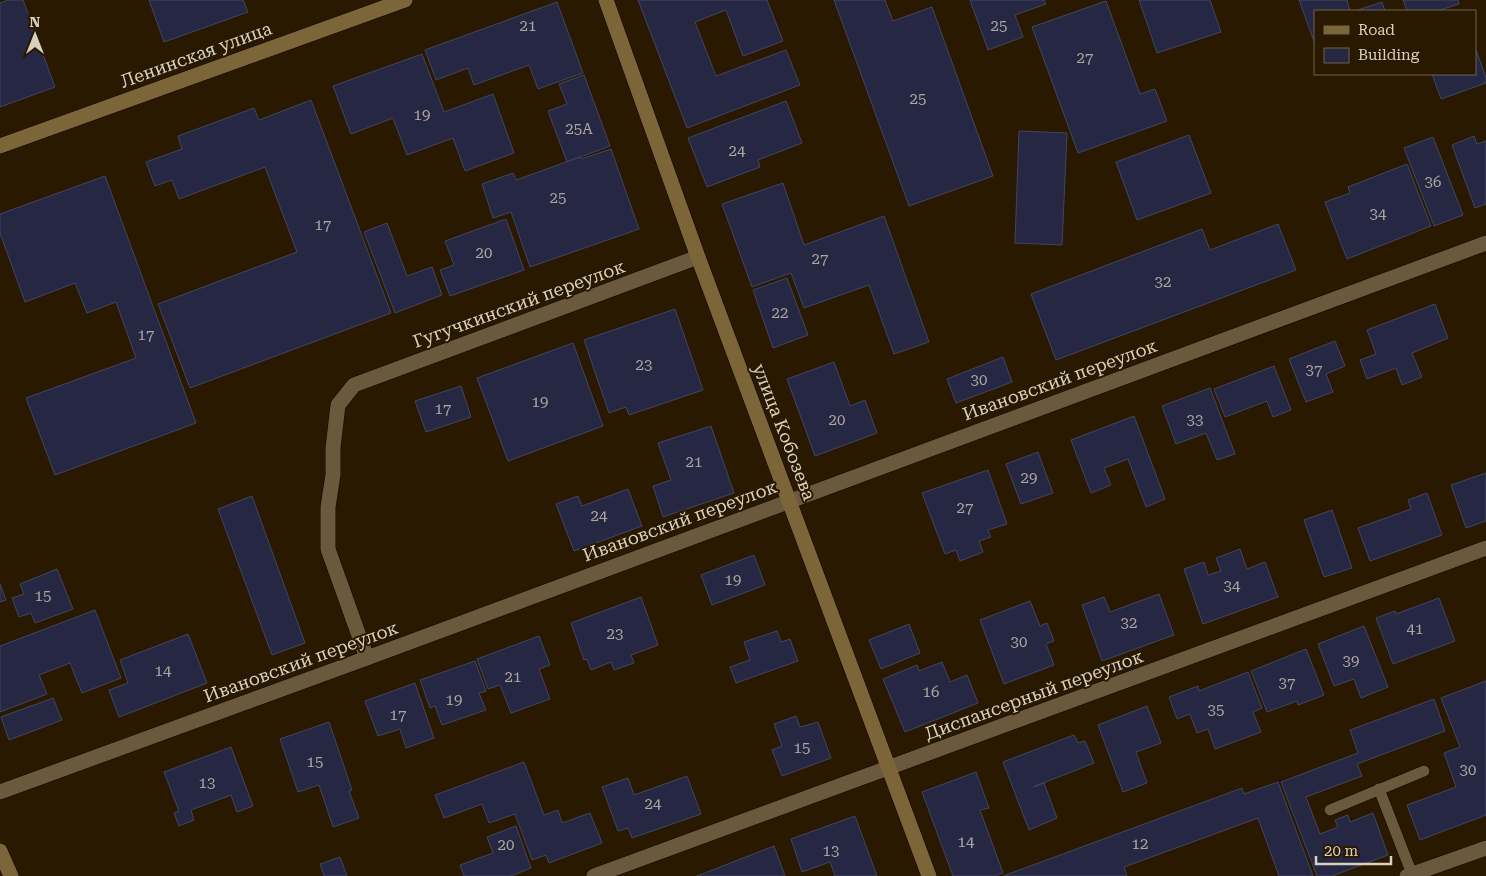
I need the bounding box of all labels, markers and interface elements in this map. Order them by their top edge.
north arrow [10,10,60,60]
legend [1314,10,1476,75]
text: N [30,14,41,30]
street label: Ленинская улица [117,17,275,92]
house number: 21 [520,17,536,35]
house number: 25 [991,17,1007,35]
text: Road [1358,21,1395,39]
text: Building [1358,46,1420,64]
house number: 27 [1077,49,1093,67]
house number: 25 [910,90,926,108]
house number: 19 [414,106,430,124]
house number: 25А [565,120,593,138]
house number: 24 [729,142,746,160]
house number: 36 [1425,173,1441,191]
house number: 25 [550,189,566,207]
house number: 34 [1370,205,1387,223]
house number: 17 [315,216,331,234]
house number: 20 [476,244,492,262]
house number: 27 [812,250,828,268]
street label: Гугучкинский переулок [410,255,628,352]
house number: 32 [1155,273,1171,291]
house number: 22 [772,304,788,322]
house number: 17 [138,326,154,344]
street label: Ивановский переулок [960,335,1160,425]
house number: 23 [636,356,652,374]
street label: улица Кобозева [749,361,820,503]
house number: 37 [1306,361,1322,379]
house number: 30 [971,371,987,389]
house number: 19 [532,393,548,411]
house number: 17 [435,400,451,418]
house number: 20 [829,411,845,429]
house number: 33 [1187,411,1203,429]
house number: 21 [686,453,702,471]
house number: 29 [1021,469,1037,487]
street label: Ивановский переулок [580,476,780,566]
house number: 27 [957,499,973,517]
house number: 24 [591,507,608,525]
house number: 19 [725,571,741,589]
house number: 34 [1224,577,1241,595]
house number: 15 [35,587,51,605]
house number: 32 [1121,614,1137,632]
street label: Ивановский переулок [201,617,401,707]
house number: 41 [1407,620,1423,638]
house number: 23 [607,625,623,643]
house number: 30 [1011,633,1027,651]
street label: Диспансерный переулок [922,645,1146,744]
house number: 39 [1343,652,1359,670]
house number: 14 [155,662,172,680]
house number: 21 [505,668,521,686]
house number: 37 [1279,674,1295,692]
house number: 16 [923,683,939,701]
house number: 19 [446,691,462,709]
house number: 35 [1208,701,1224,719]
house number: 17 [390,706,406,724]
house number: 15 [794,739,810,757]
house number: 15 [307,753,323,771]
house number: 30 [1460,761,1476,779]
house number: 13 [199,774,215,792]
house number: 24 [645,795,662,813]
house number: 14 [958,833,975,851]
scale bar [1316,834,1391,866]
house number: 12 [1132,835,1148,853]
house number: 20 [498,836,514,854]
house number: 13 [823,842,839,860]
text: 20 m [1324,842,1359,860]

